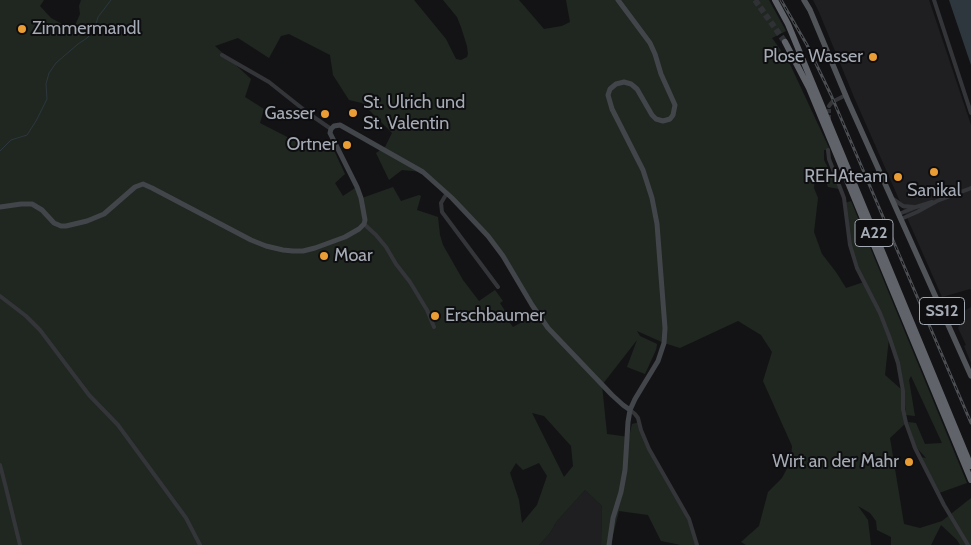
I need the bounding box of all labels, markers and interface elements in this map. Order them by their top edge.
place label: Zimmermandl [32,18,141,40]
marker: Zimmermandl [16,23,28,35]
place label: Plose Wasser [763,46,863,68]
marker: Plose Wasser [867,51,879,63]
place label: St. Ulrich und St. Valentin [363,92,465,134]
place label: Gasser [264,103,315,125]
marker: St. Ulrich und St. Valentin [347,107,359,119]
marker: Gasser [319,108,331,120]
place label: Ortner [287,134,337,156]
marker: Ortner [341,139,353,151]
place label: REHAteam [804,166,888,188]
marker: Sanikal [928,166,940,178]
marker: REHAteam [892,171,904,183]
place label: Sanikal [907,180,961,202]
road number: A22 [855,220,893,247]
place label: Moar [334,245,373,267]
marker: Moar [318,250,330,262]
road number: SS12 [920,298,964,324]
place label: Erschbaumer [445,305,545,327]
marker: Erschbaumer [429,310,441,322]
place label: Wirt an der Mahr [772,451,899,473]
marker: Wirt an der Mahr [903,456,915,468]

